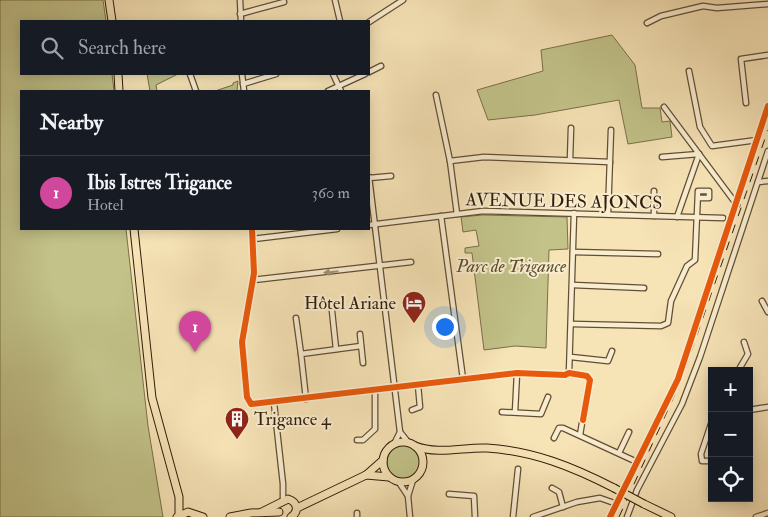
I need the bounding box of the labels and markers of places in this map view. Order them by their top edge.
hotel icon: Hôtel Ariane [401,290,427,324]
place label: Hôtel Ariane [304,292,396,315]
pin: 1 [179,311,211,352]
building icon: Trigance 4 [224,406,250,440]
place label: Trigance 4 [254,408,332,431]

